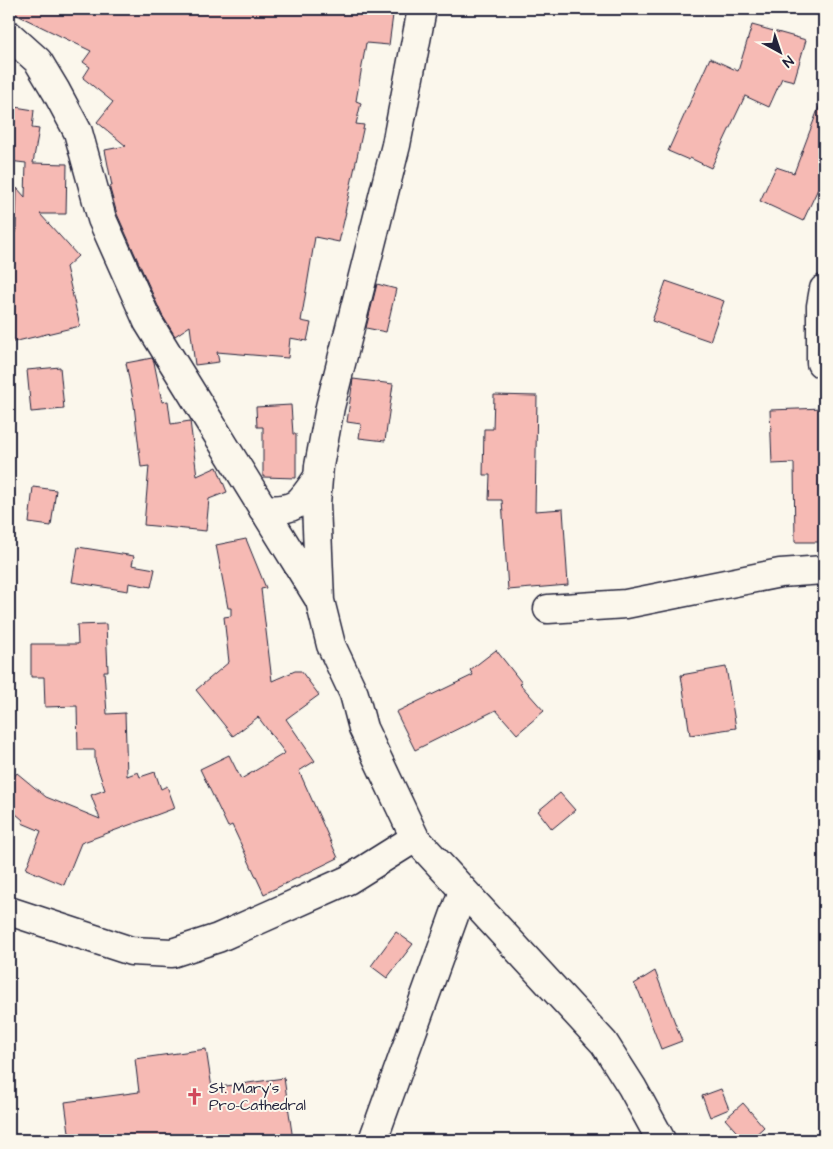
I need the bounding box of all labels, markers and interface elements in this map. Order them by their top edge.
north arrow [756,28,806,78]
text: N [778,51,798,72]
place label: St. Mary's Pro-Cathedral [209,1078,306,1116]
church icon: St. Mary's Pro-Cathedral [185,1087,205,1107]

